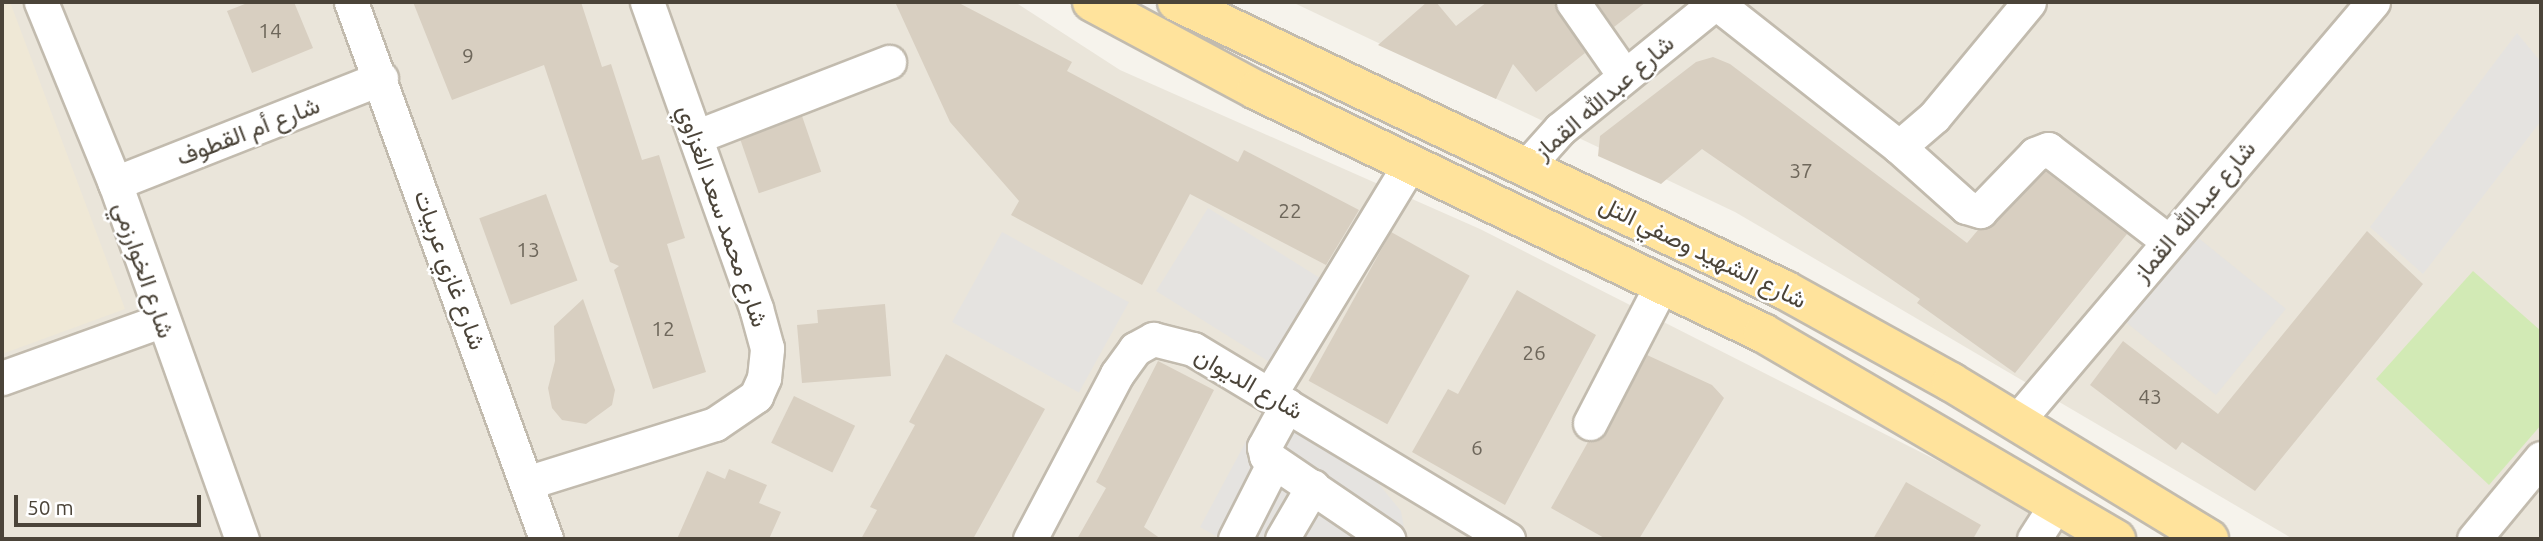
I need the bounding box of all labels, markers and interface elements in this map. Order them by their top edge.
house number: 14 [258,17,282,43]
street label: شارع عبدالله القماز [1528,28,1680,166]
house number: 9 [462,42,474,68]
street label: شارع أم القطوف [172,90,324,172]
street label: شارع محمد سعد الغزاوي [671,101,775,331]
street label: شارع عبدالله القماز [2126,134,2262,288]
house number: 37 [1789,157,1813,183]
street label: شارع غازي عربيات [408,186,492,354]
street label: شارع الشهيد وصفي التل [1595,189,1811,315]
house number: 22 [1278,197,1302,223]
street label: شارع الخوارزمي [107,198,181,342]
house number: 13 [516,236,540,262]
house number: 12 [651,315,675,341]
house number: 26 [1522,339,1546,365]
street label: شارع الديوان [1190,340,1308,426]
house number: 43 [2138,383,2162,409]
house number: 6 [1471,434,1483,460]
scale bar [18,482,205,526]
text: 50 m [27,495,74,519]

